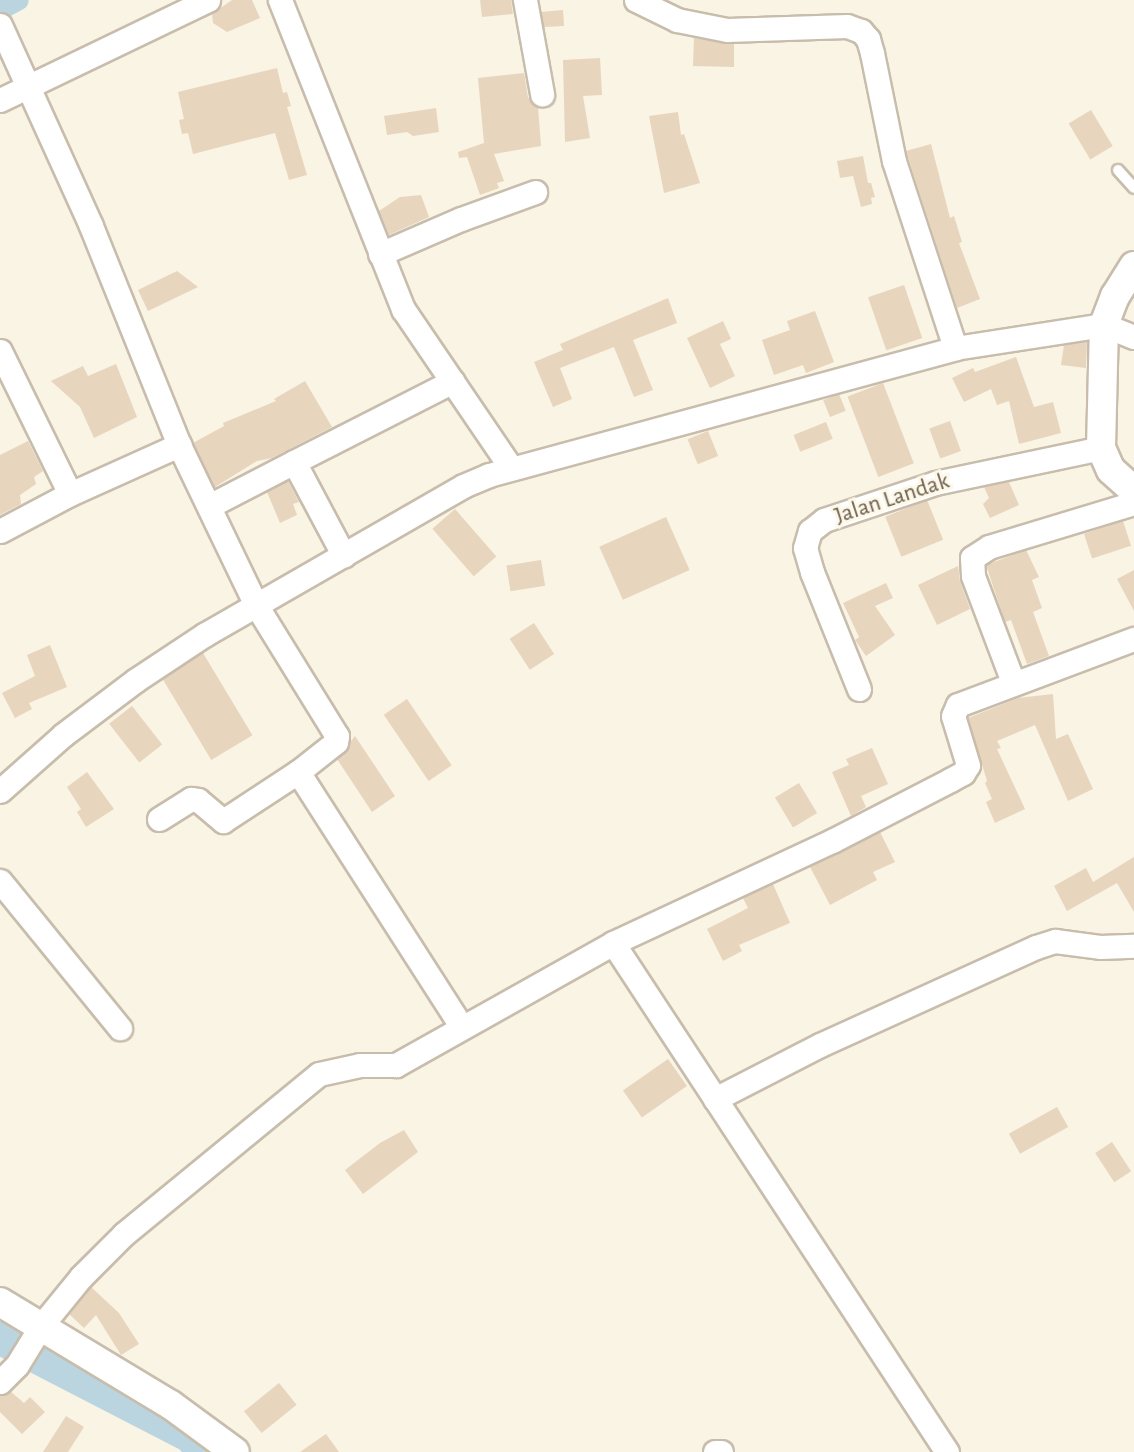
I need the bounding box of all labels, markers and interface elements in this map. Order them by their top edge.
street label: Jalan Landak [831,467,953,531]

